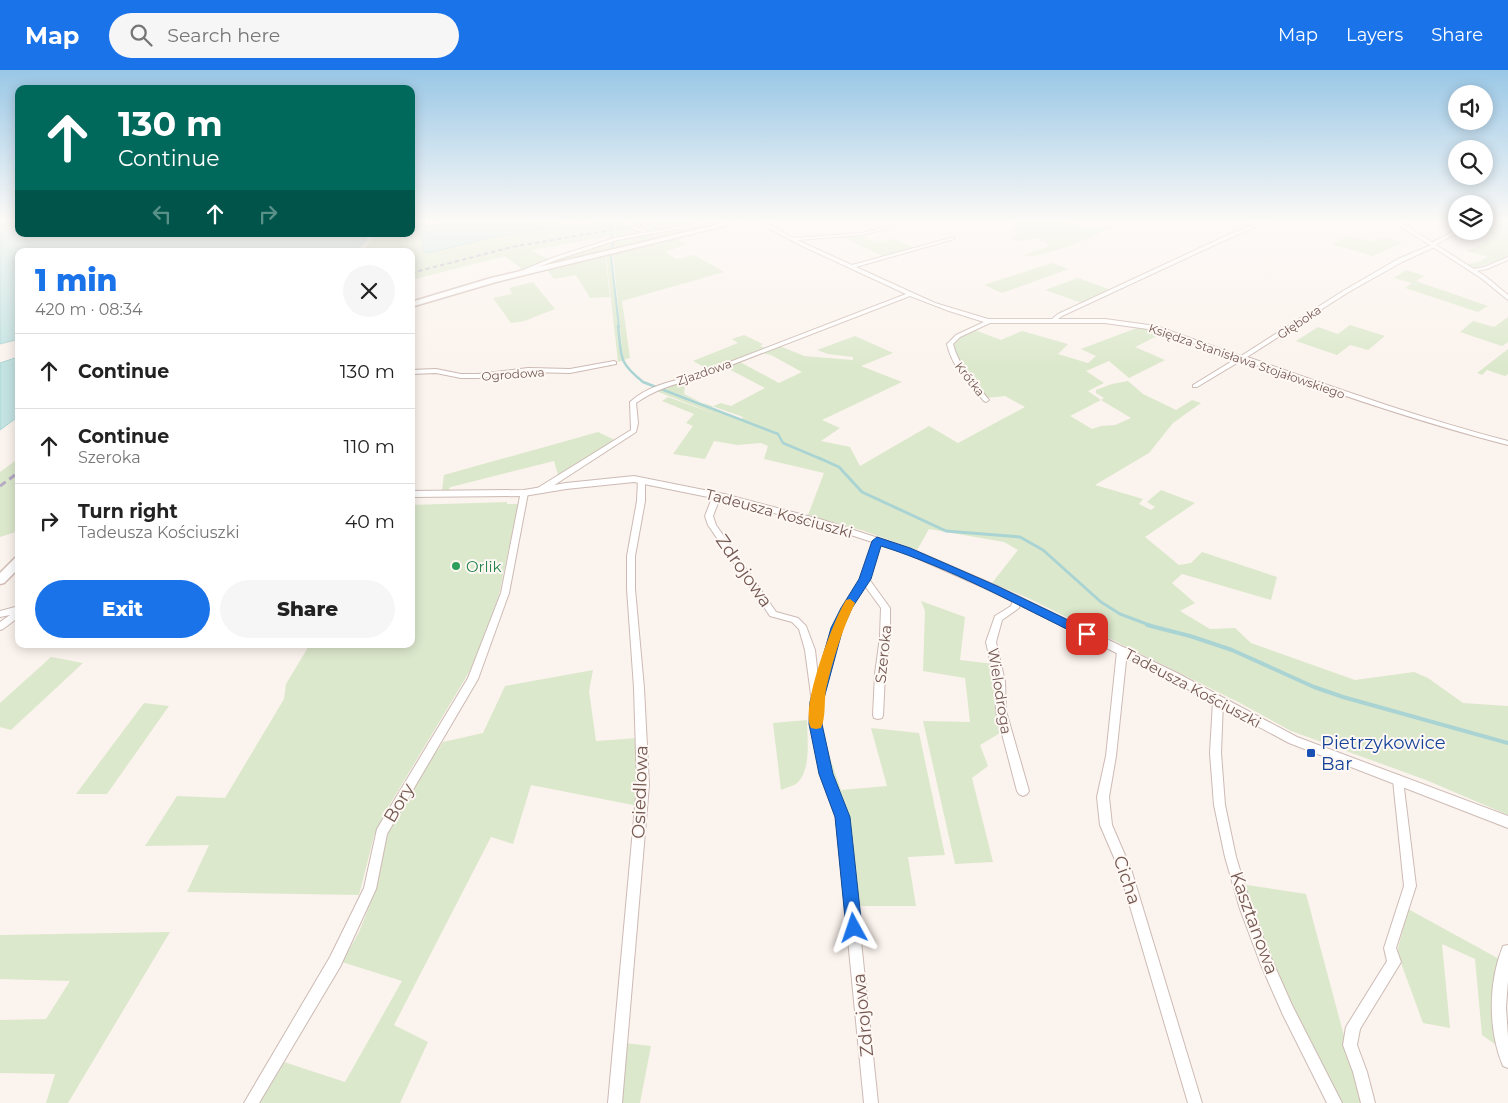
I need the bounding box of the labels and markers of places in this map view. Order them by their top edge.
place label: Orlik [466,557,502,576]
marker: Orlik [450,560,462,572]
pin [1066,613,1108,655]
place label: Pietrzykowice Bar [1321,732,1446,775]
marker: Pietrzykowice Bar [1305,747,1317,759]

